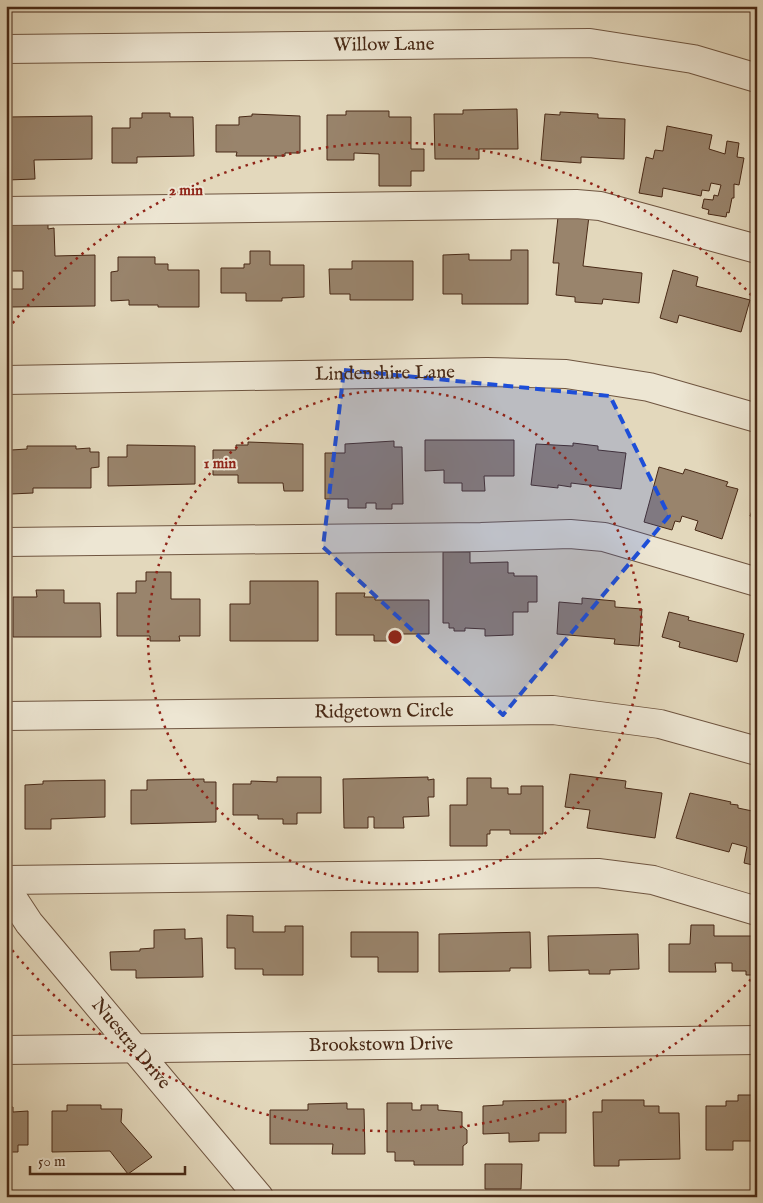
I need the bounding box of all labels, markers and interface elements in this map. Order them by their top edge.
street label: Willow Lane [333,33,435,58]
text: 2 min [169,181,203,200]
street label: Lindenshire Lane [315,361,455,387]
text: 1 min [204,454,236,473]
centre of rings [386,628,404,646]
street label: Ridgetown Circle [314,699,454,725]
street label: Nuestra Drive [86,994,176,1095]
street label: Brookstown Drive [309,1032,454,1058]
scale bar [30,1143,185,1175]
text: 50 m [38,1152,66,1171]

